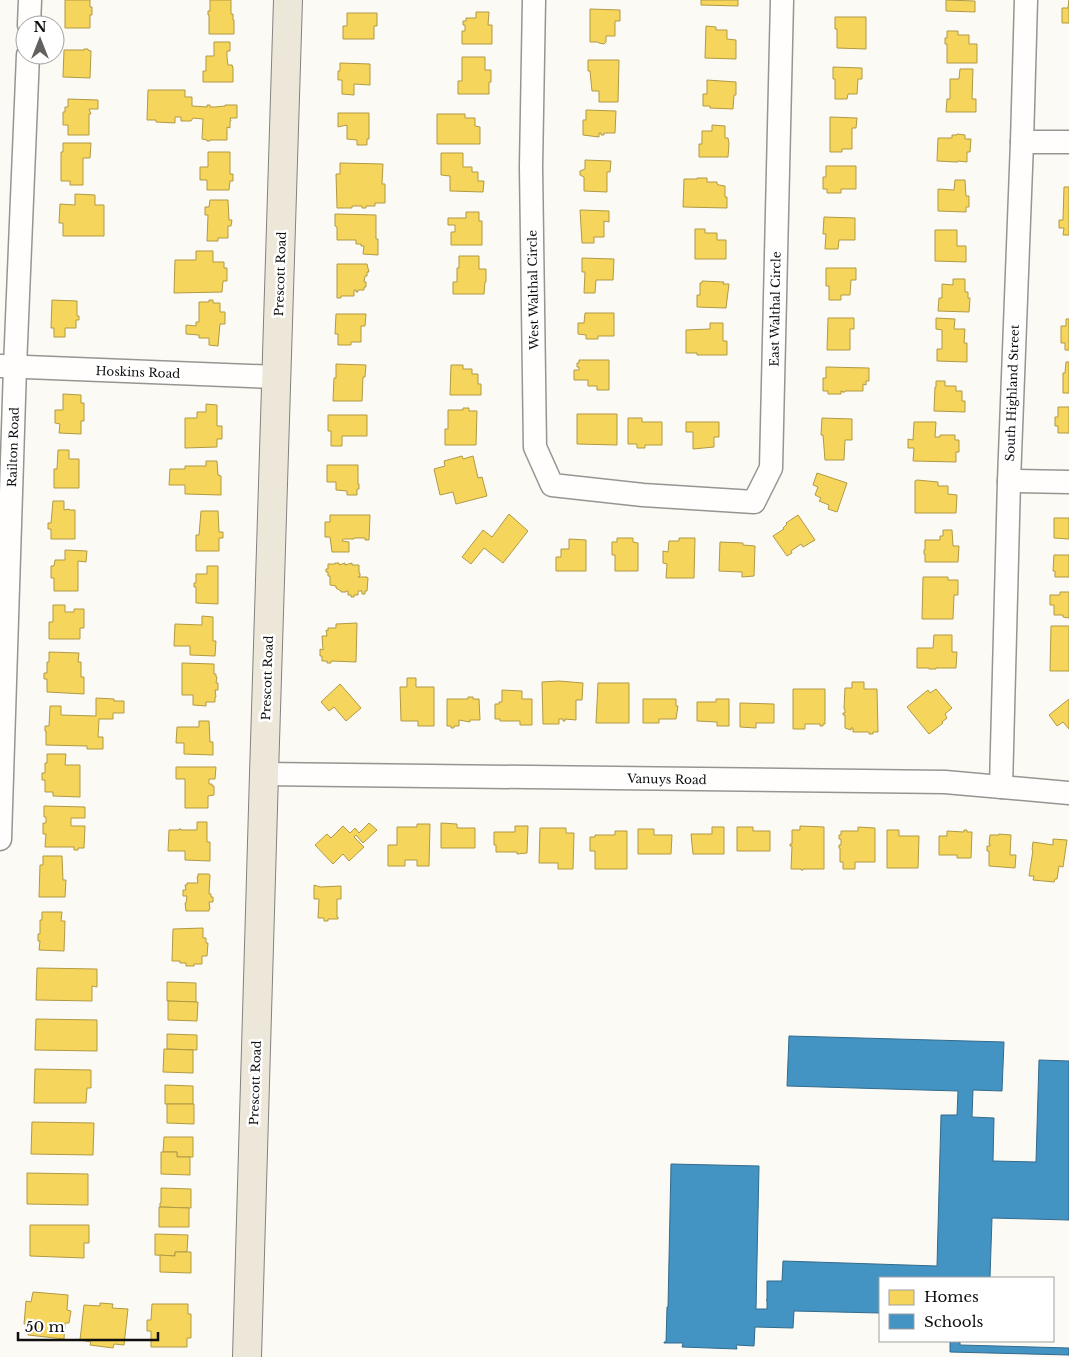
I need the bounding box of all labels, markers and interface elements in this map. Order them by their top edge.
north arrow [15,15,65,65]
text: N [33,18,47,36]
street label: West Walthal Circle [524,230,542,351]
street label: Prescott Road [271,231,289,317]
street label: East Walthal Circle [766,251,784,367]
street label: South Highland Street [1002,324,1022,462]
street label: Hoskins Road [95,363,181,381]
street label: Railton Road [4,407,22,487]
street label: Prescott Road [258,635,276,721]
street label: Vanuys Road [626,771,707,787]
street label: Prescott Road [246,1040,264,1126]
legend [879,1277,1054,1342]
text: Homes [924,1287,979,1306]
scale bar [18,1310,158,1342]
text: Schools [924,1312,984,1331]
text: 50 m [25,1317,65,1336]

